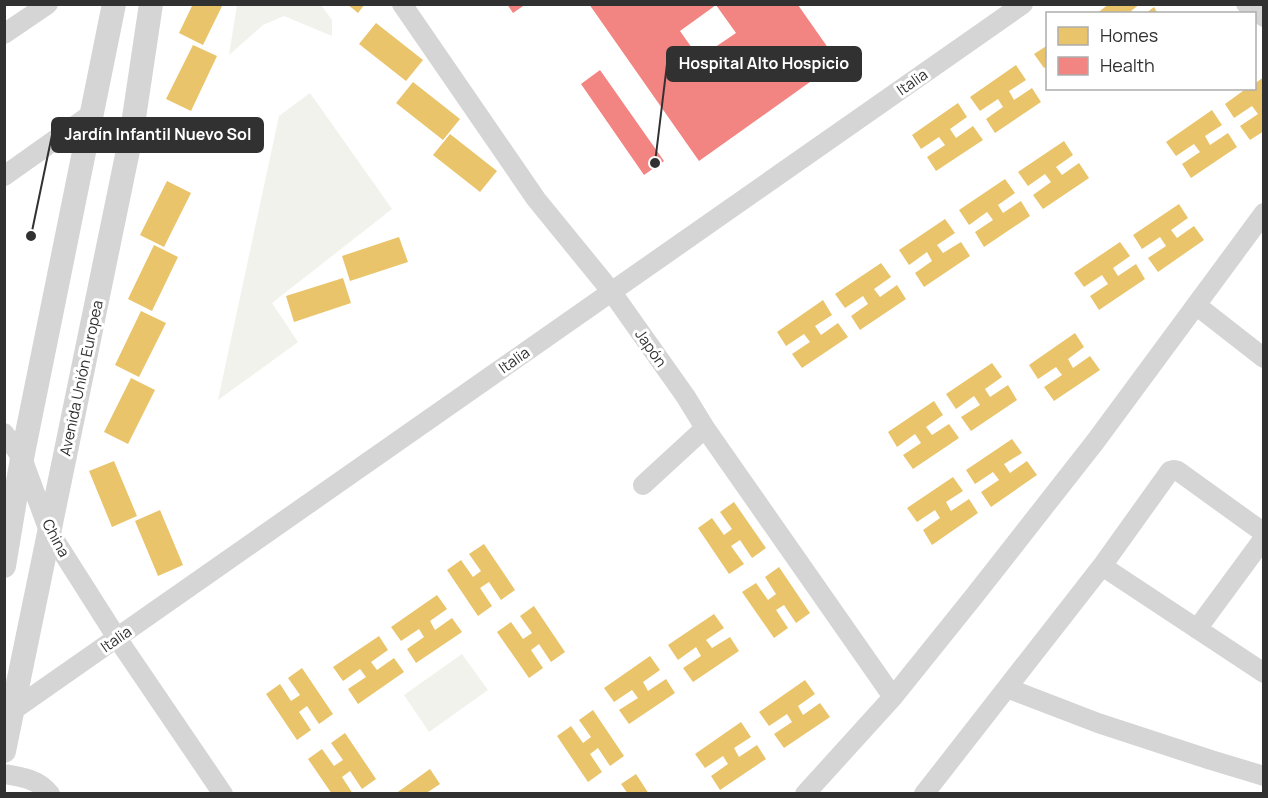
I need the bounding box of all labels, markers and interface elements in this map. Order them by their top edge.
legend [1046,12,1256,90]
text: Homes [1100,23,1158,47]
callout: Hospital Alto Hospicio [667,47,861,81]
text: Hospital Alto Hospicio [679,52,849,74]
text: Health [1100,53,1155,77]
street label: Italia [892,64,932,100]
callout: Jardín Infantil Nuevo Sol [52,118,263,152]
text: Jardín Infantil Nuevo Sol [65,123,251,145]
street label: Avenida Unión Europea [54,298,108,458]
street label: Japón [630,325,672,371]
street label: Italia [494,342,534,378]
street label: China [37,515,75,561]
street label: Italia [96,621,136,657]

